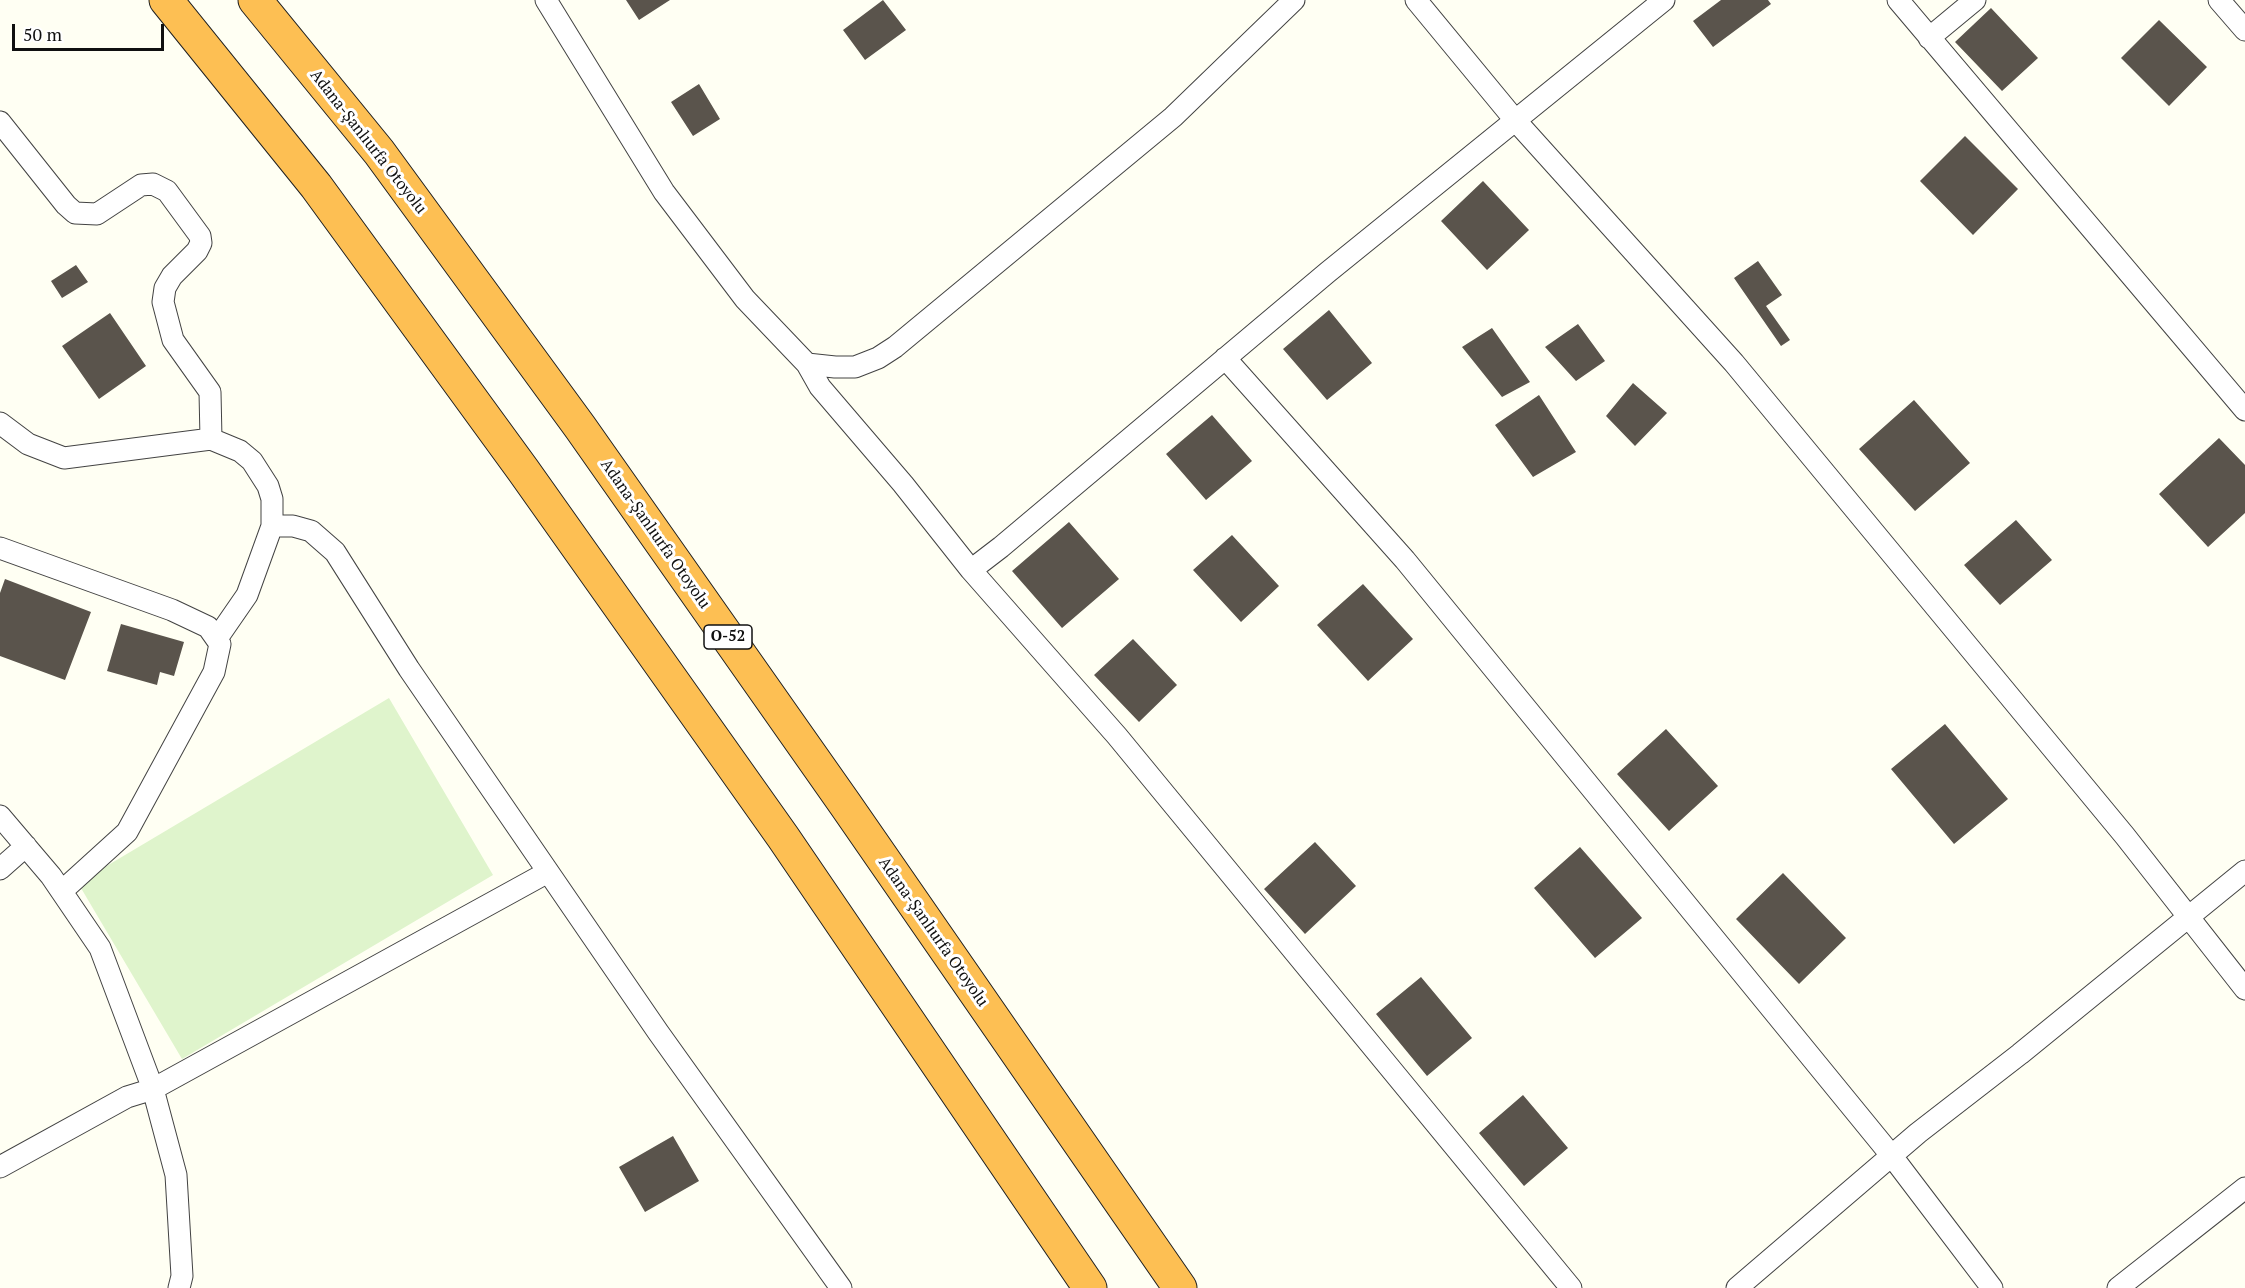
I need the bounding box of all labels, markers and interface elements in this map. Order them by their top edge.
scale bar [15,12,166,50]
text: 50 m [23,22,62,46]
street label: Adana-Şanlıurfa Otoyolu [306,66,430,218]
street label: Adana-Şanlıurfa Otoyolu [596,456,714,612]
road number: O-52 [704,625,752,649]
street label: Adana-Şanlıurfa Otoyolu [874,854,992,1010]

